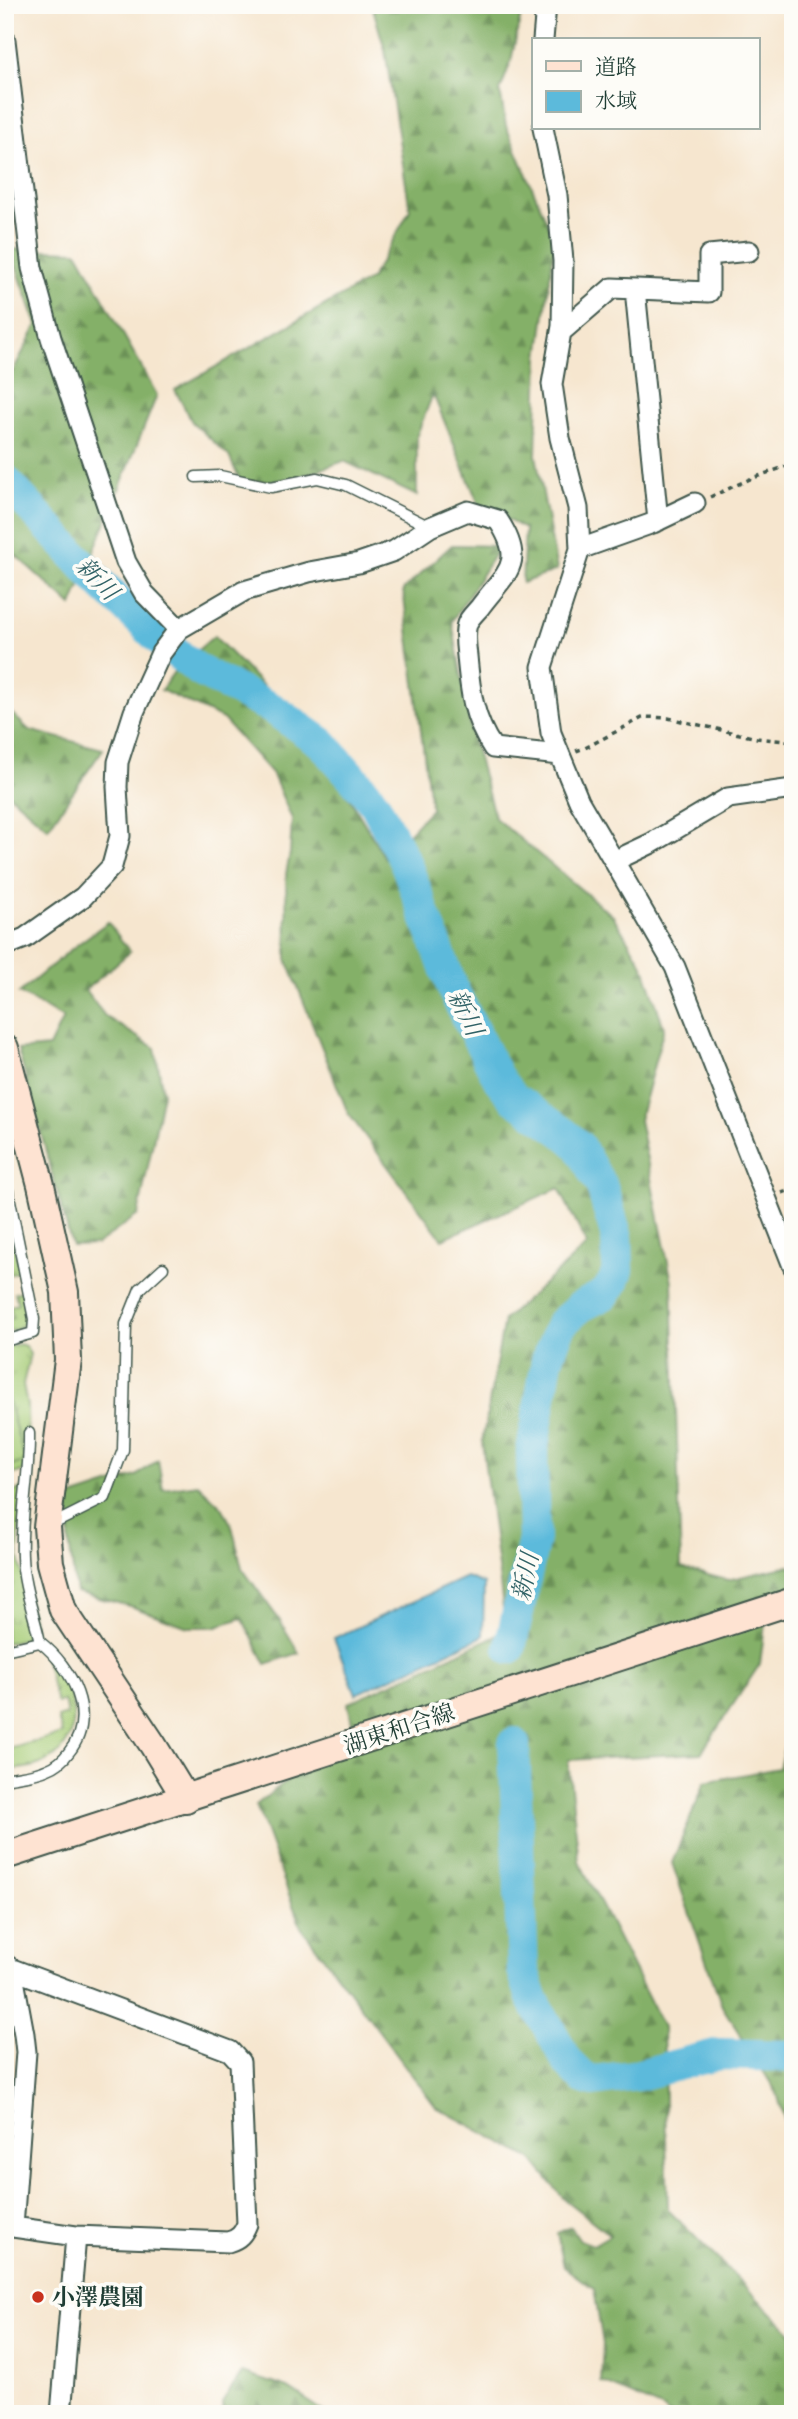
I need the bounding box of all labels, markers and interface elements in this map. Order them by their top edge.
legend [532,38,760,130]
text: 道路 [595,54,637,81]
text: 水域 [595,88,637,115]
water label: 新川 [69,551,127,609]
water label: 新川 [441,985,491,1044]
water label: 新川 [506,1547,547,1604]
street label: 湖東和合線 [340,1697,458,1761]
place label: 小澤農園 [52,2283,144,2312]
marker: 小澤農園 [30,2289,46,2305]

